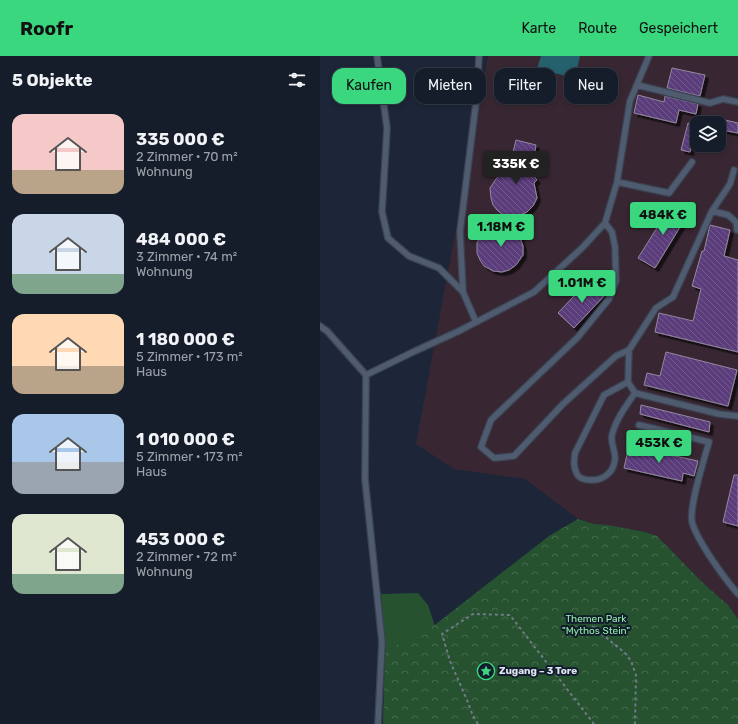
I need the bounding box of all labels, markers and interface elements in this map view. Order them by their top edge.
text: Roofr [20,17,73,40]
text: Karte [521,20,556,37]
text: Route [578,20,617,37]
text: Gespeichert [639,20,718,37]
chip: Kaufen [332,68,406,104]
chip: Mieten [414,68,486,104]
chip: Filter [494,68,556,104]
chip: Neu [564,68,618,104]
icon: filters [286,69,308,91]
text: 5 Objekte [12,70,93,90]
map controls [690,116,726,152]
button: layers [690,116,726,152]
text: 335 000 € [136,129,225,149]
icon: home [44,130,92,178]
text: 2 Zimmer · 70 m² [136,149,238,164]
pin: 335K € [483,151,549,185]
text: 335K € [492,156,540,171]
text: Wohnung [136,164,193,179]
pin: 484K € [630,202,696,236]
text: 484K € [639,207,687,222]
pin: 1.18M € [464,214,538,248]
text: 1.18M € [477,219,525,234]
text: 484 000 € [136,229,226,249]
icon: home [44,230,92,278]
text: 3 Zimmer · 74 m² [136,249,237,264]
text: Wohnung [136,264,193,279]
pin: 1.01M € [545,270,619,304]
text: 1.01M € [557,275,607,290]
text: 1 180 000 € [136,329,235,349]
icon: home [44,330,92,378]
text: 5 Zimmer · 173 m² [136,349,243,364]
text: Haus [136,364,167,379]
text: 1 010 000 € [136,429,235,449]
icon: home [44,430,92,478]
pin: 453K € [626,430,692,464]
text: 453K € [635,435,683,450]
text: 5 Zimmer · 173 m² [136,449,243,464]
text: Haus [136,464,167,479]
text: 453 000 € [136,529,225,549]
icon: home [44,530,92,578]
text: 2 Zimmer · 72 m² [136,549,237,564]
text: Wohnung [136,564,193,579]
park label: Themen Park "Mythos Stein" [562,613,630,637]
place icon: Zugang – 3 Tore [476,661,496,681]
place label: Zugang – 3 Tore [499,665,577,677]

